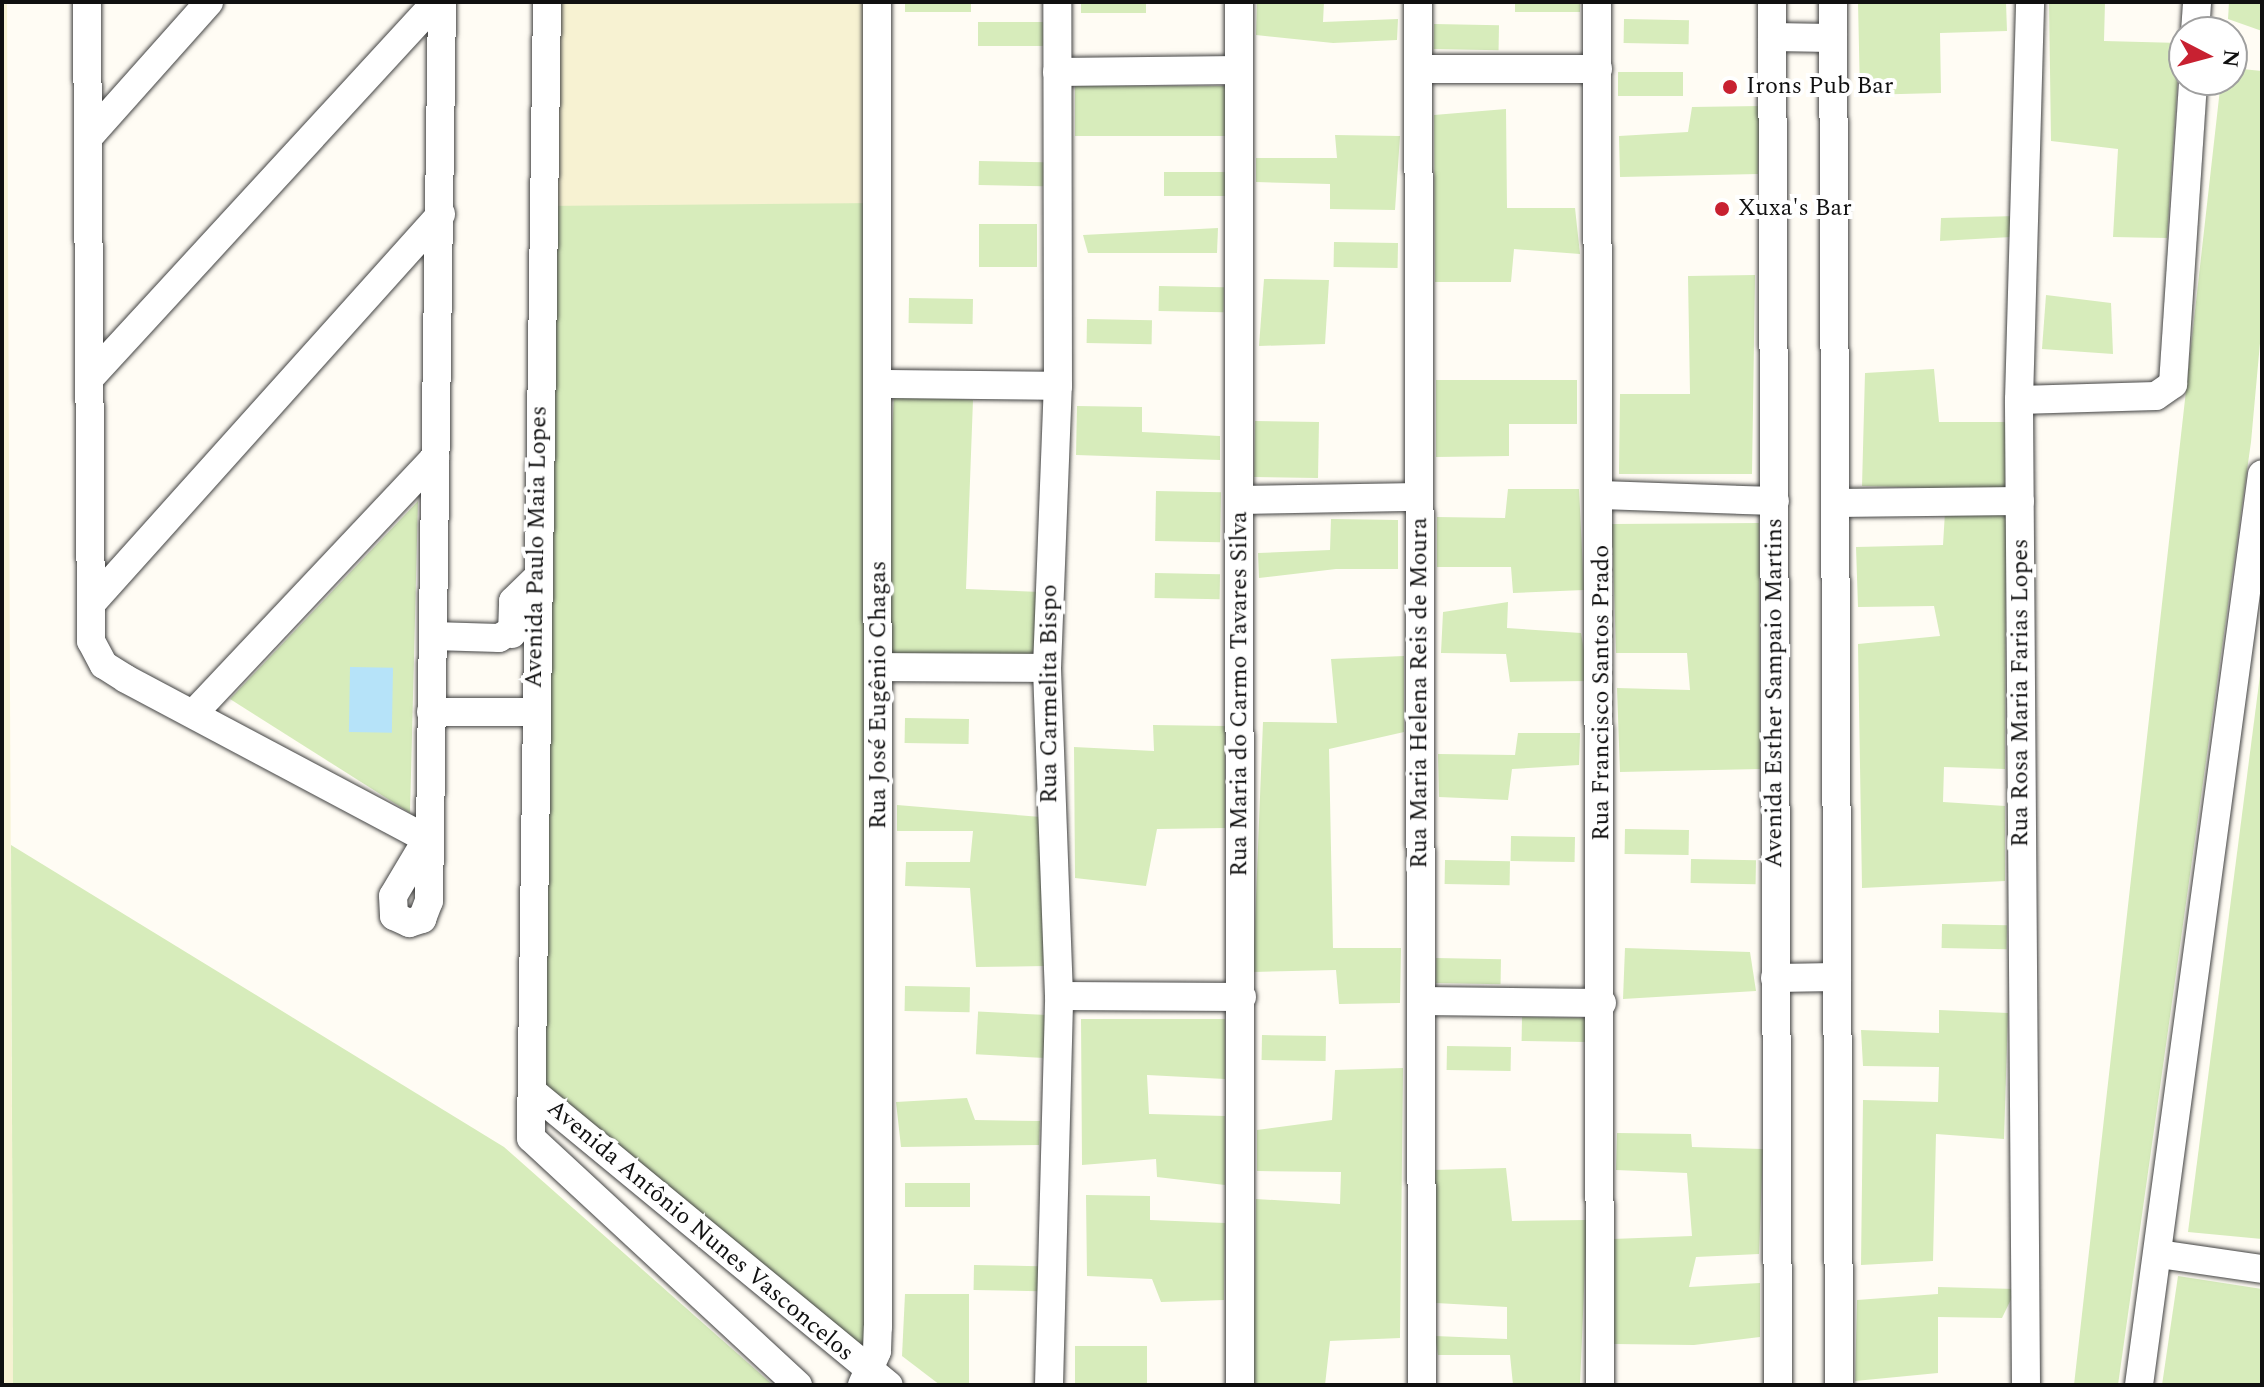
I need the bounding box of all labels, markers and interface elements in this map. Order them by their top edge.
north arrow [2168,16,2248,96]
text: N [2213,48,2248,69]
place label: Irons Pub Bar [1746,73,1893,101]
marker: Irons Pub Bar [1721,78,1739,96]
place label: Xuxa's Bar [1738,195,1852,223]
marker: Xuxa's Bar [1713,200,1731,218]
street label: Avenida Paulo Maia Lopes [520,405,554,689]
street label: Rua Maria do Carmo Tavares Silva [1226,511,1254,877]
street label: Rua Maria Helena Reis de Moura [1406,517,1434,869]
street label: Avenida Esther Sampaio Martins [1761,518,1789,868]
street label: Rua Rosa Maria Farias Lopes [2007,539,2035,847]
street label: Rua Francisco Santos Prado [1588,545,1616,841]
street label: Rua José Eugênio Chagas [865,561,893,829]
street label: Rua Carmelita Bispo [1036,584,1064,804]
street label: Avenida Antônio Nunes Vasconcelos [541,1094,859,1368]

